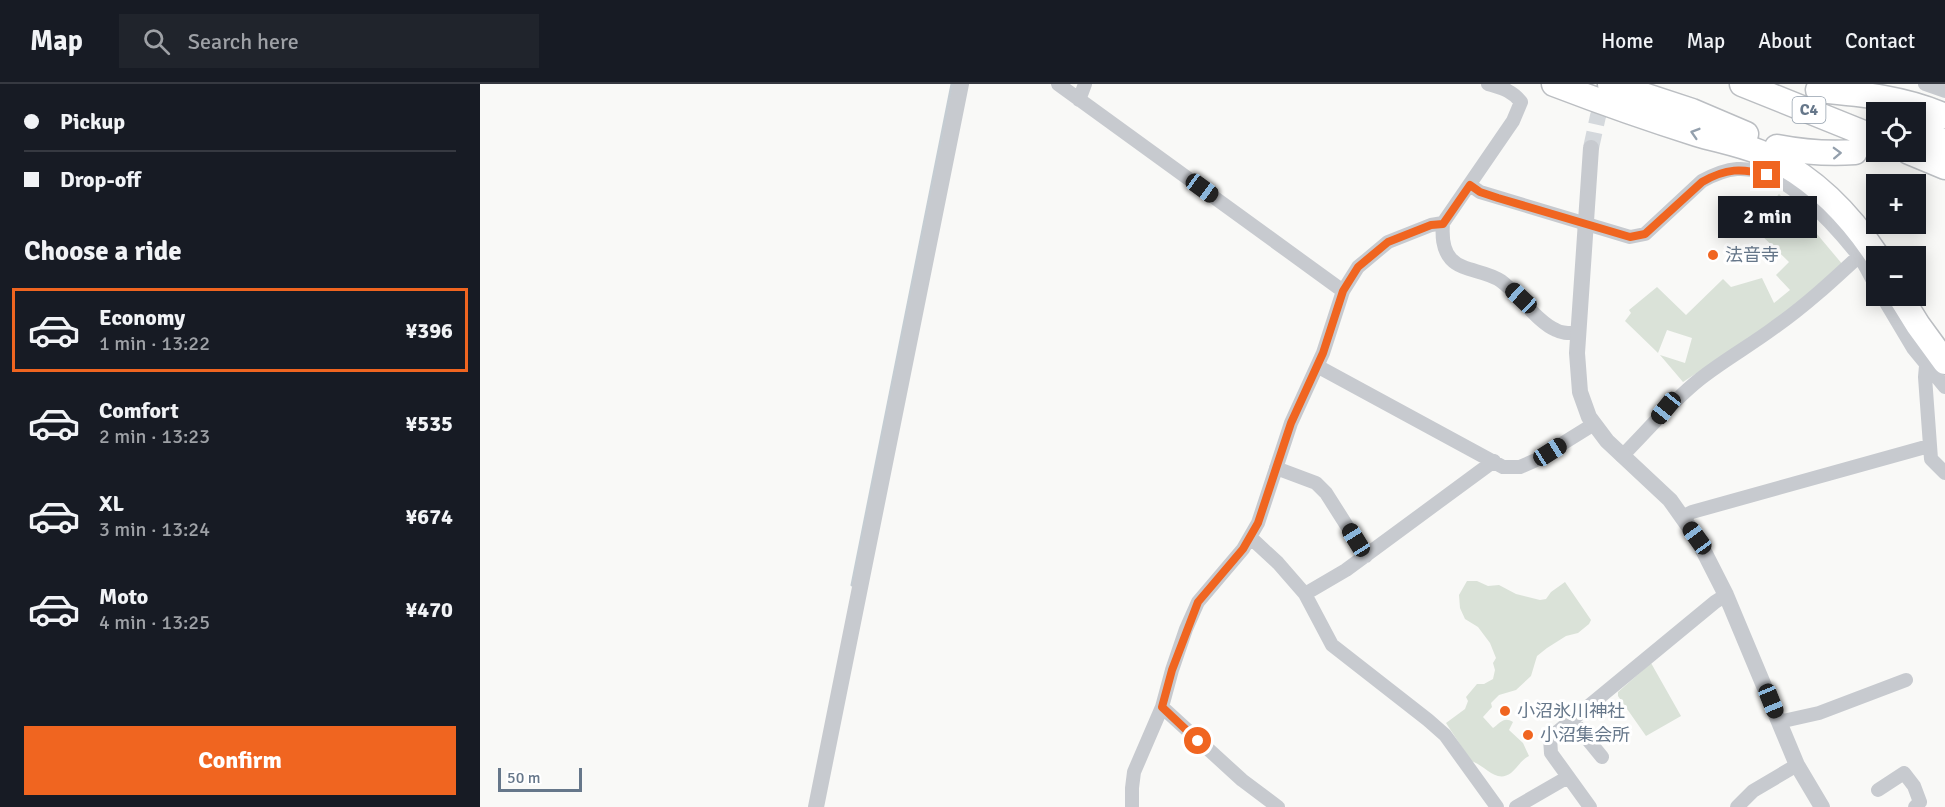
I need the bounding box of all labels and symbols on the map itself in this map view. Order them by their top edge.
road number: C4 [1792,97,1826,123]
one-way arrow [1690,127,1701,140]
one-way arrow [1832,146,1841,159]
route end [1753,161,1780,188]
car [1182,170,1222,206]
callout: 2 min [1718,196,1816,238]
place label: 法音寺 [1725,244,1779,266]
marker: 法音寺 [1706,248,1720,262]
car [1502,279,1540,317]
car [1648,388,1684,428]
car [1530,435,1570,469]
car [1679,518,1715,558]
car [1339,520,1373,560]
car [1756,681,1786,721]
place label: 小沼氷川神社 [1517,700,1625,722]
marker: 小沼氷川神社 [1498,704,1512,718]
place label: 小沼集会所 [1540,724,1630,746]
route start [1184,727,1211,754]
marker: 小沼集会所 [1521,728,1535,742]
scale bar [498,765,582,792]

